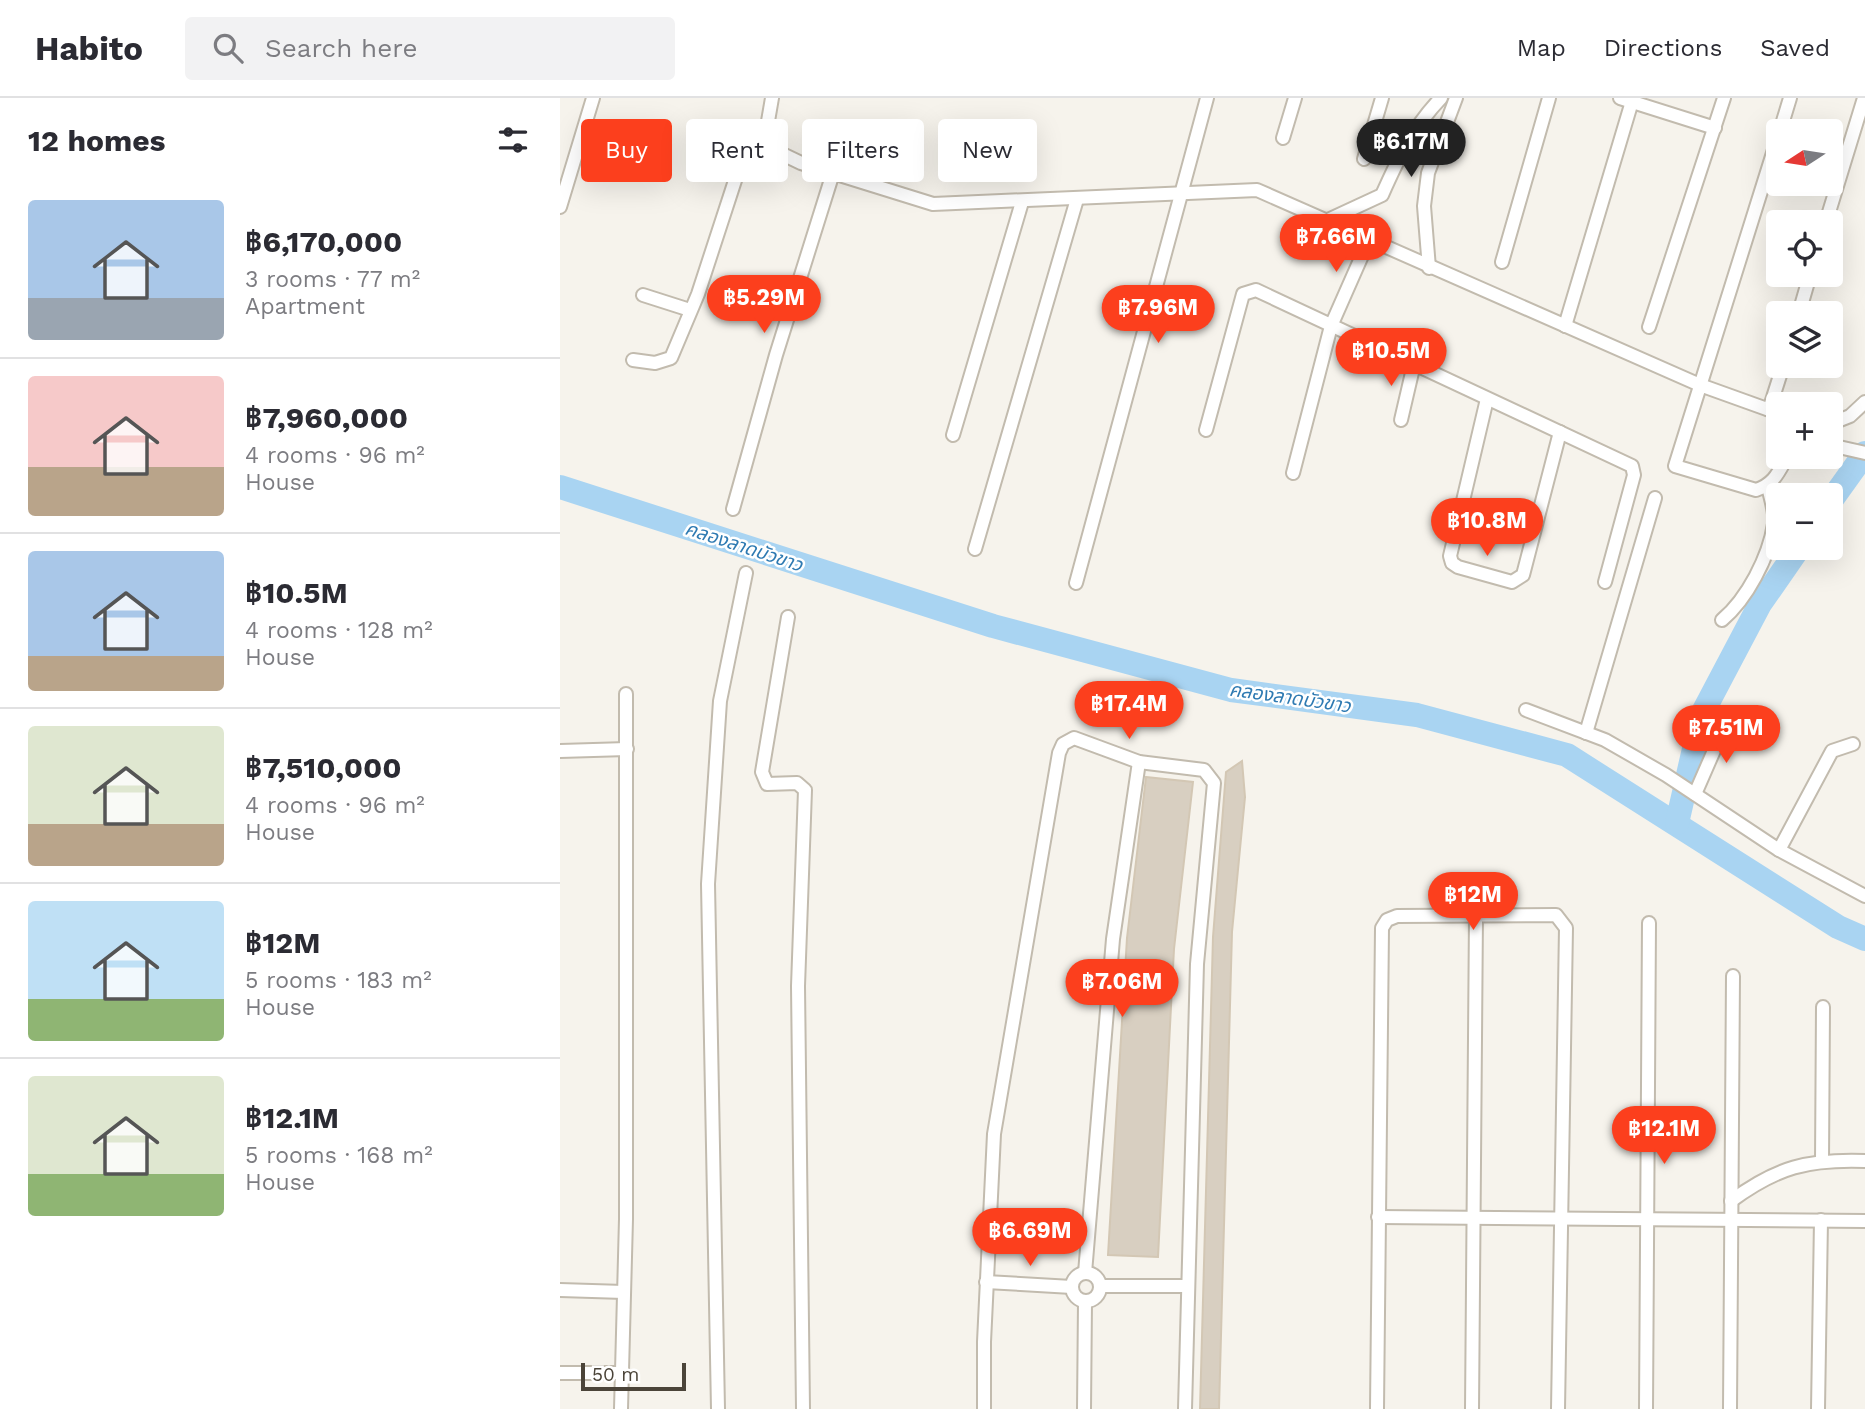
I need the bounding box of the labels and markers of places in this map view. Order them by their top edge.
pin: ฿6.17M [1354,120,1468,179]
pin: ฿7.66M [1279,214,1393,274]
pin: ฿5.29M [707,275,821,335]
pin: ฿7.96M [1101,286,1215,345]
pin: ฿10.5M [1334,328,1448,388]
pin: ฿10.8M [1430,498,1544,558]
pin: ฿17.4M [1072,682,1186,741]
pin: ฿7.51M [1669,706,1783,765]
pin: ฿12M [1432,872,1514,932]
pin: ฿7.06M [1065,960,1179,1019]
pin: ฿12.1M [1607,1107,1721,1166]
pin: ฿6.69M [973,1208,1087,1268]

